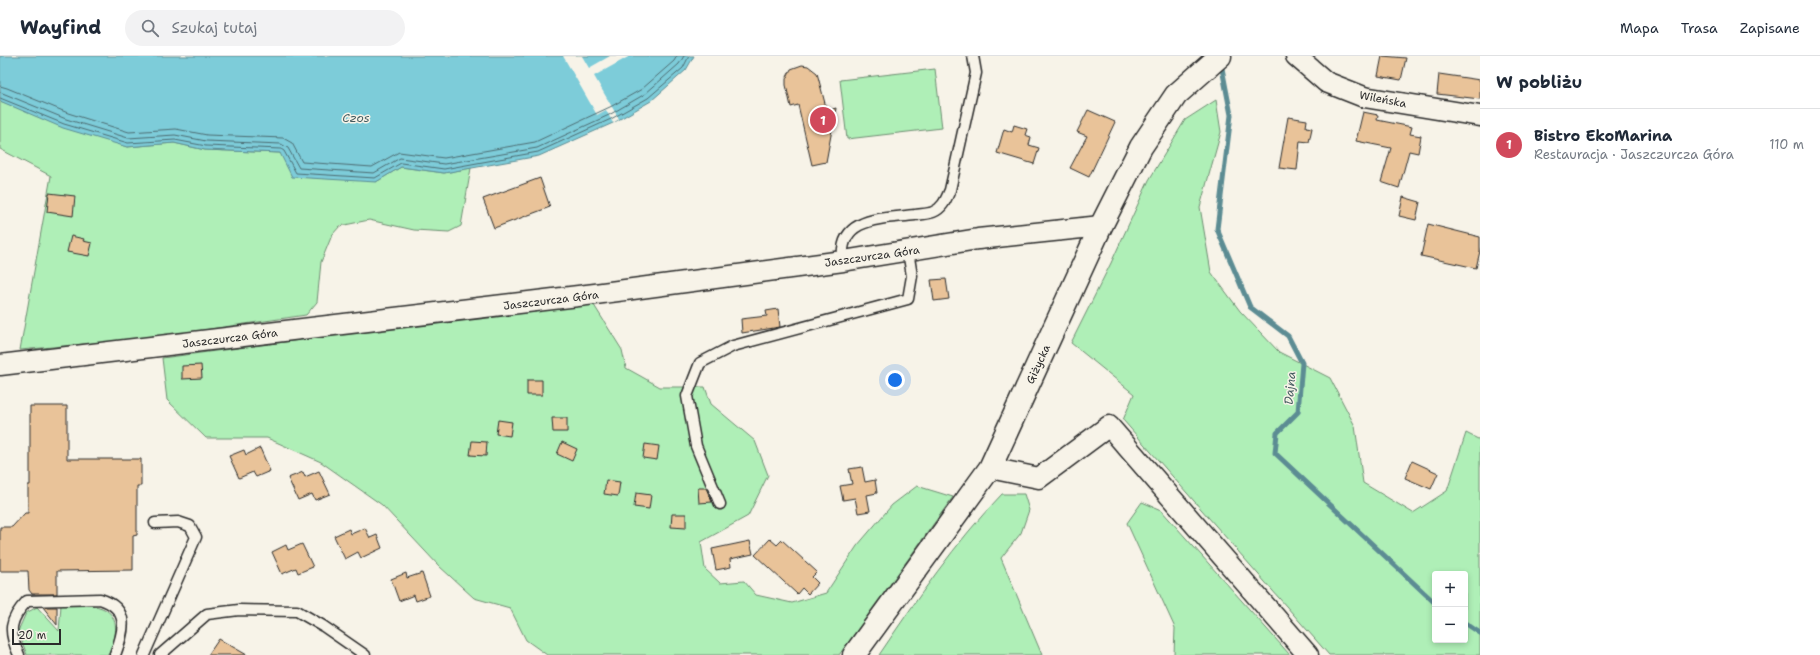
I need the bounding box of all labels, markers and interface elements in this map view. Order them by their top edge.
search box [125,10,405,46]
text: Wayfind [20,15,101,40]
icon: search [139,17,161,39]
text: Szukaj tutaj [171,18,257,38]
text: Mapa [1620,19,1659,37]
text: Trasa [1681,19,1718,37]
text: Zapisane [1740,19,1800,37]
text: W pobliżu [1496,71,1582,93]
street label: Wileńska [1358,88,1408,111]
pin: 1 [810,105,836,135]
water label: Czos [342,110,370,126]
text: Bistro EkoMarina [1534,126,1672,146]
text: 1 [1506,136,1512,153]
text: 110 m [1769,136,1804,153]
text: Restauracja · Jaszczurcza Góra [1534,146,1734,163]
street label: Jaszczurcza Góra [824,242,921,271]
street label: Jaszczurcza Góra [503,287,600,314]
street label: Jaszczurcza Góra [182,325,279,352]
street label: Giżycka [1023,342,1054,386]
your location [885,370,905,390]
water label: Dajna [1281,371,1299,405]
map controls [1432,571,1468,643]
button: + [1432,571,1468,607]
button: − [1432,607,1468,643]
scale bar [12,627,61,646]
text: 20 m [18,628,46,643]

